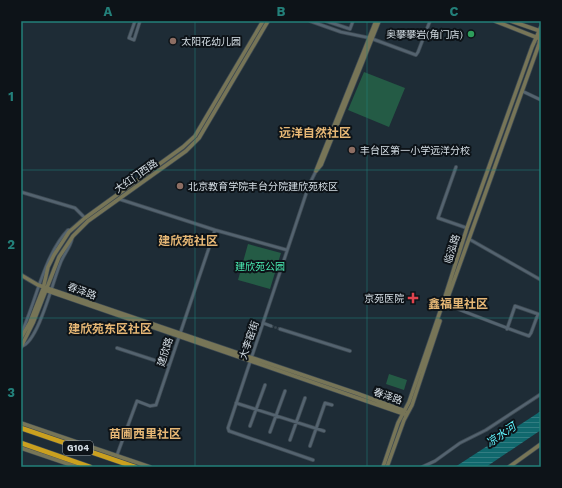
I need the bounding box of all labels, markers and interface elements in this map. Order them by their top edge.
text: A [104,4,113,19]
text: B [277,4,286,19]
text: C [450,4,459,19]
place label: 奥攀攀岩(角门店) [386,29,463,40]
marker: 奥攀攀岩(角门店) [466,29,476,39]
marker: 太阳花幼儿园 [168,36,178,46]
place label: 太阳花幼儿园 [181,36,241,47]
text: 1 [8,89,14,104]
district label: 远洋自然社区 [279,126,351,140]
marker: 丰台区第一小学远洋分校 [347,145,357,155]
place label: 丰台区第一小学远洋分校 [360,145,470,156]
street label: 大红门西路 [112,157,160,195]
marker: 北京教育学院丰台分院建欣苑校区 [175,181,185,191]
place label: 北京教育学院丰台分院建欣苑校区 [188,181,338,192]
street label: 临泓路 [442,233,462,265]
district label: 建欣苑社区 [158,234,218,248]
text: 2 [7,237,15,252]
park label: 建欣苑公园 [235,261,285,272]
street label: 春泽路 [66,281,98,301]
marker: 京苑医院 [407,292,419,304]
place label: 京苑医院 [364,293,404,304]
district label: 鑫福里社区 [428,297,488,311]
street label: 大李窑街 [237,319,261,361]
district label: 建欣苑东区社区 [68,322,152,336]
street label: 建欣路 [155,336,175,368]
text: 3 [7,385,15,400]
street label: 春泽路 [372,386,404,406]
water label: 凉水河 [484,419,520,450]
district label: 苗圃西里社区 [109,427,181,441]
road number: G104 [63,441,93,455]

